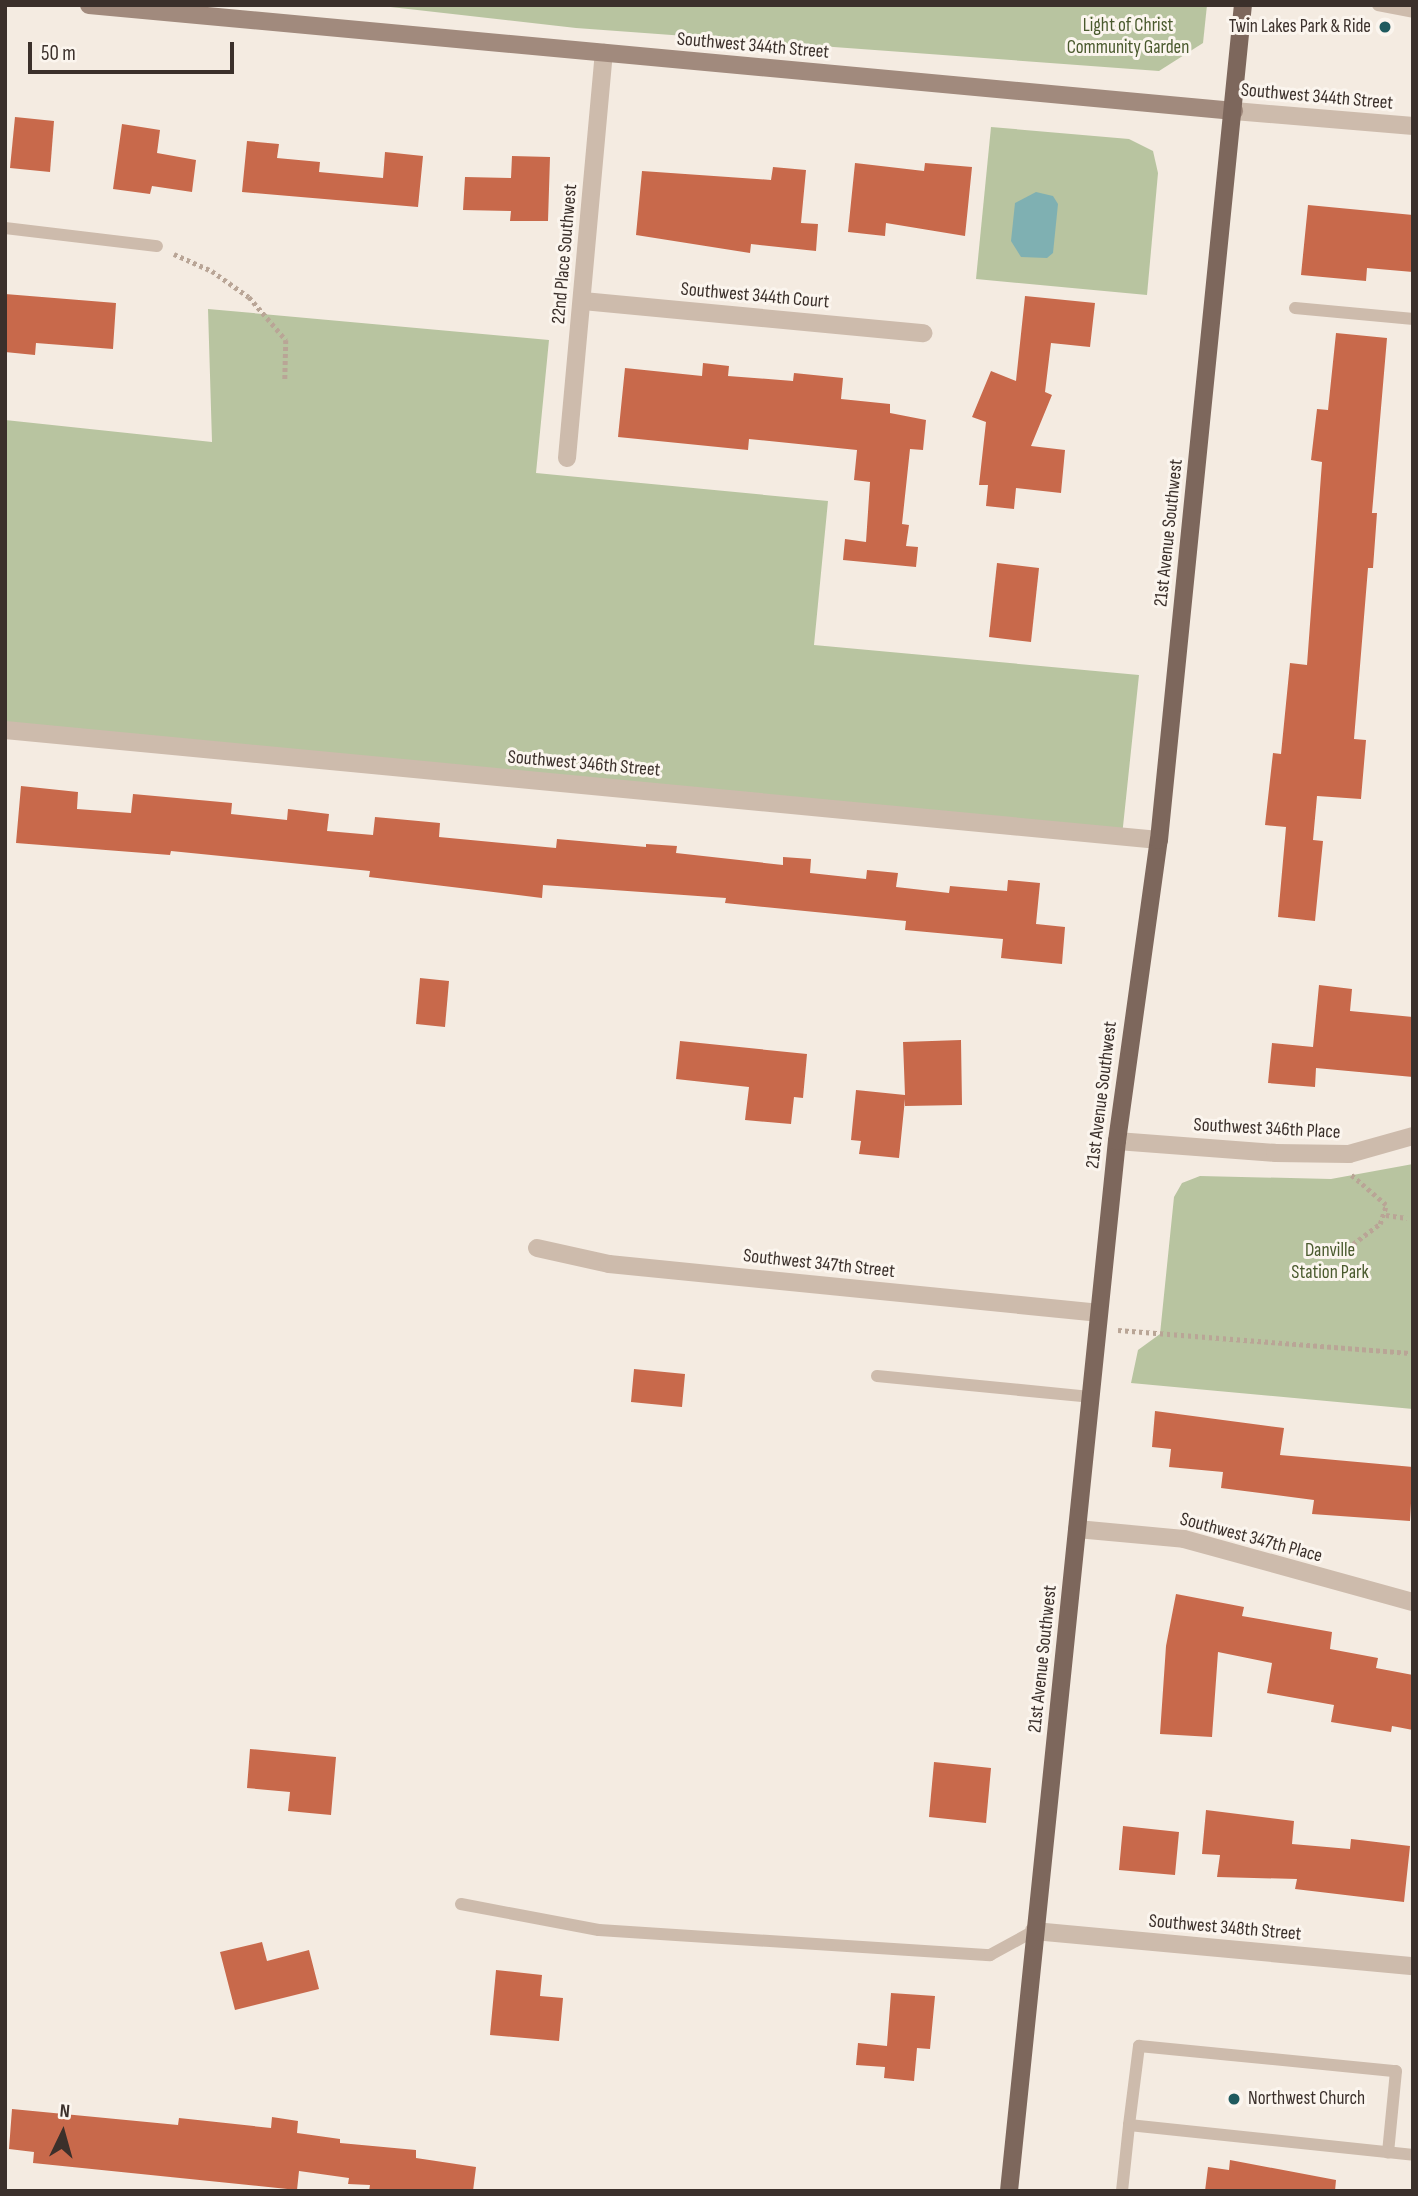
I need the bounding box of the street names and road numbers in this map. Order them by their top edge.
street label: Southwest 344th Street [676,28,830,64]
street label: Southwest 344th Street [1240,79,1394,115]
street label: 22nd Place Southwest [548,183,582,325]
street label: Southwest 344th Court [680,278,830,314]
street label: 21st Avenue Southwest [1150,458,1188,608]
street label: Southwest 346th Street [507,746,661,782]
street label: 21st Avenue Southwest [1082,1020,1122,1170]
street label: Southwest 346th Place [1193,1114,1341,1144]
street label: Southwest 347th Street [742,1245,896,1283]
street label: Southwest 347th Place [1177,1508,1325,1568]
street label: 21st Avenue Southwest [1024,1584,1062,1734]
street label: Southwest 348th Street [1148,1910,1302,1946]

